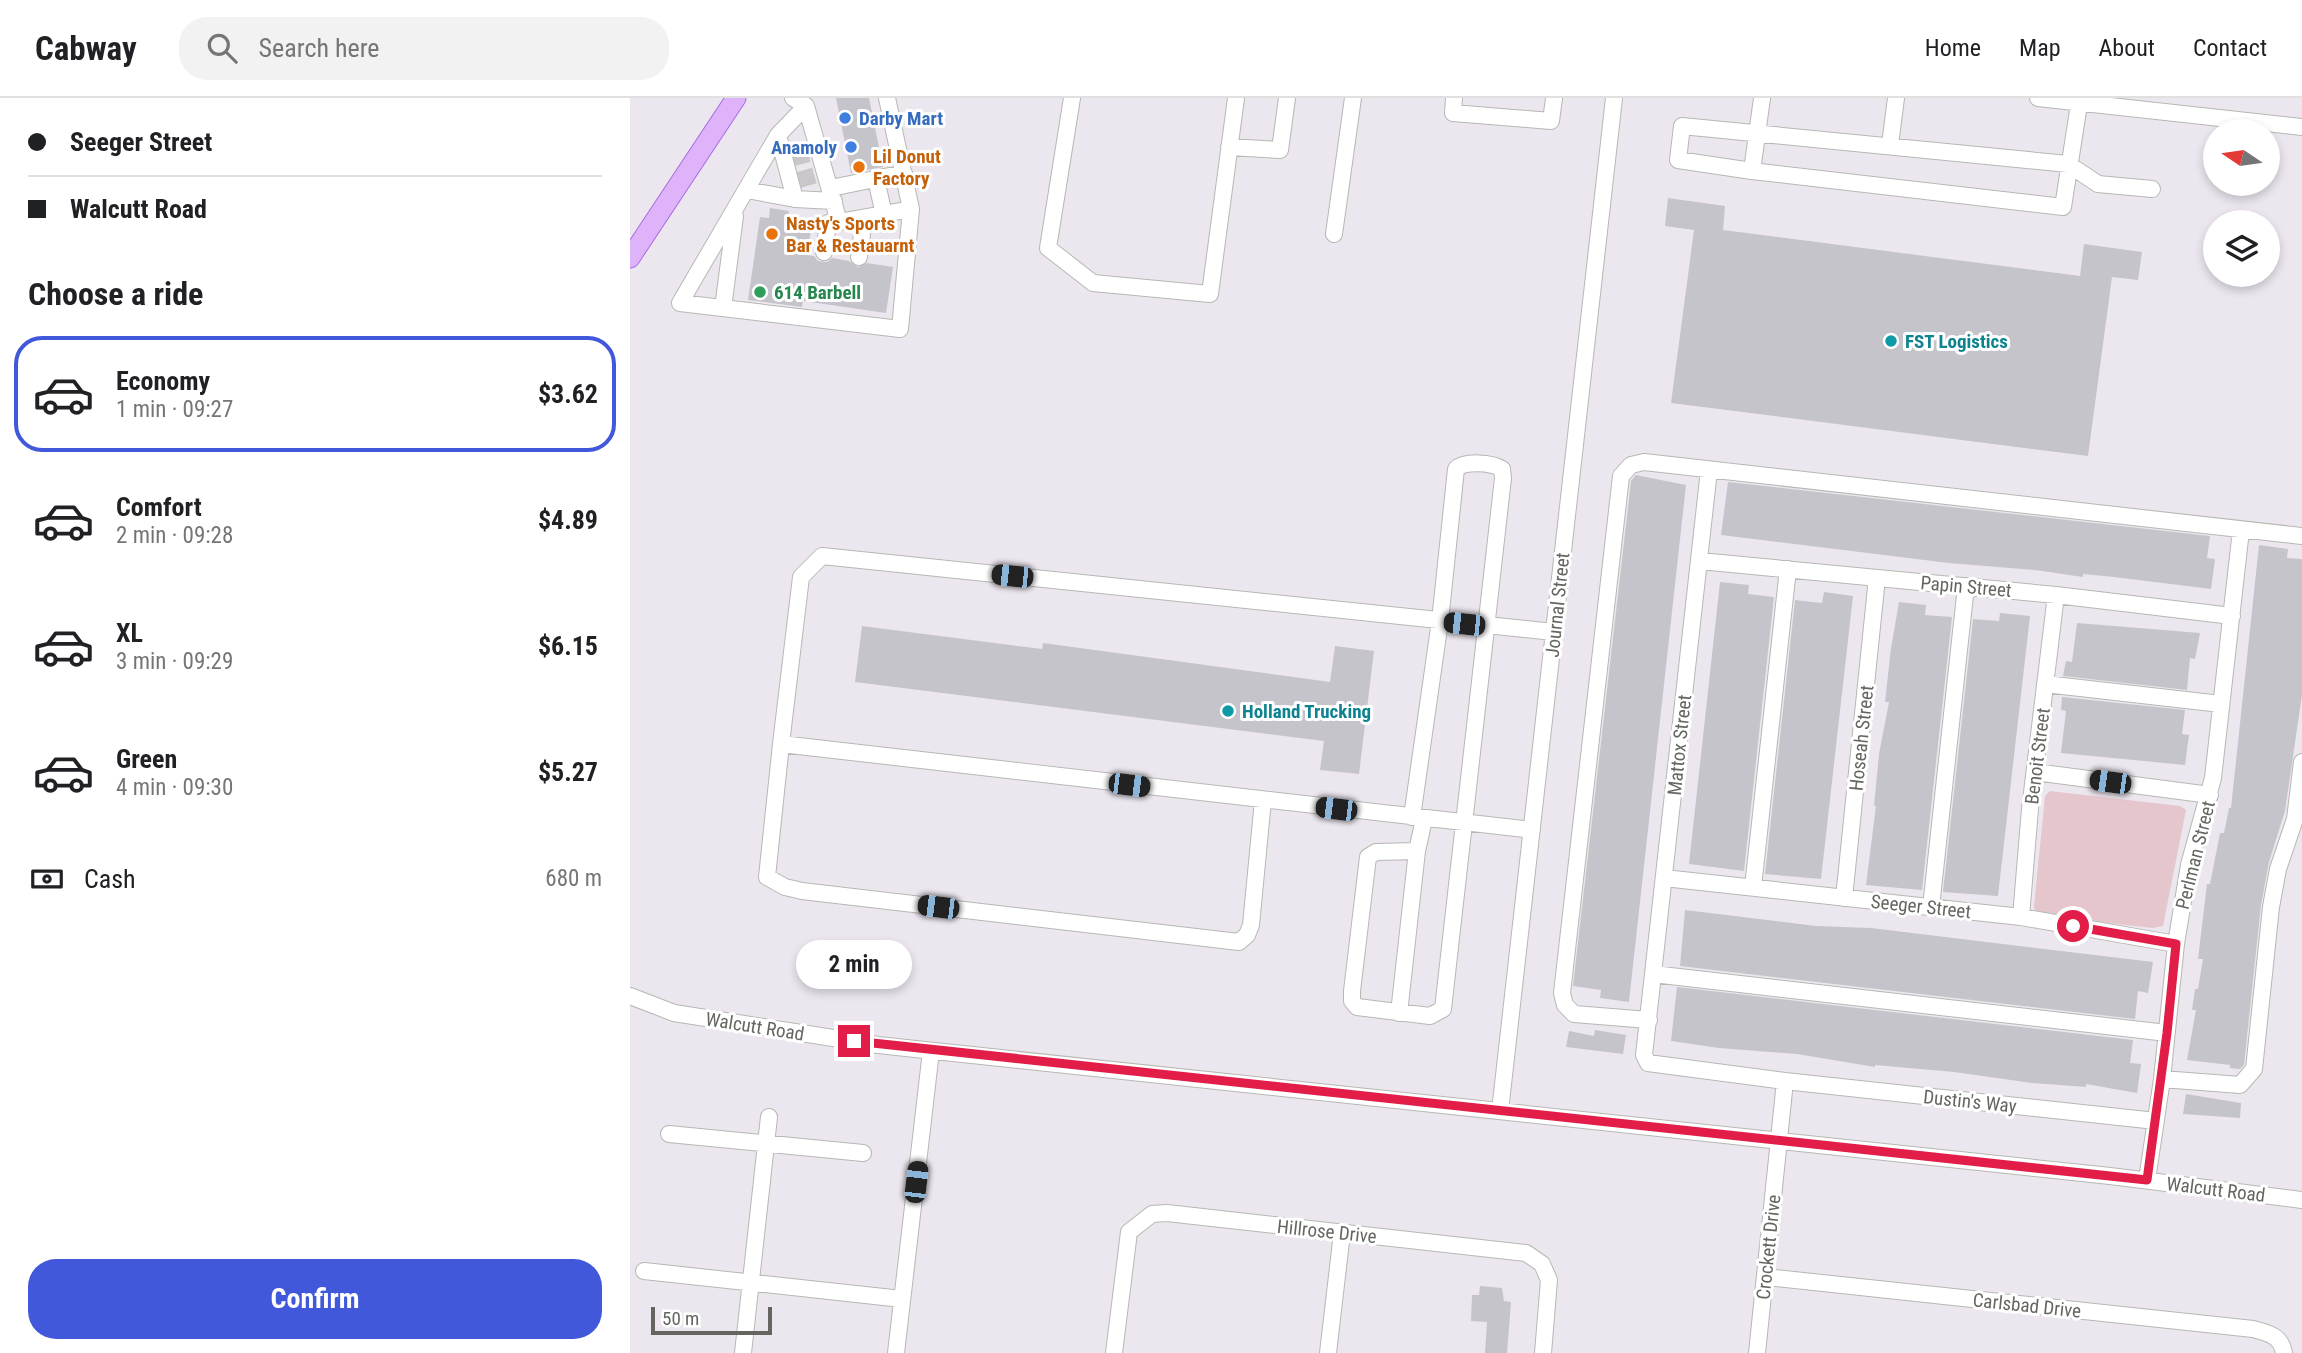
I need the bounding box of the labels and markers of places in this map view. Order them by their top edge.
place label: Darby Mart [859,107,943,130]
marker: Darby Mart [837,110,853,126]
place label: Anamoly [771,136,838,159]
marker: Anamoly [843,139,859,155]
place label: Lil Donut Factory [873,145,941,190]
marker: Lil Donut Factory [851,159,867,175]
place label: Nasty's Sports Bar & Restauarnt [786,212,915,257]
marker: Nasty's Sports Bar & Restauarnt [764,226,780,242]
place label: 614 Barbell [774,281,861,304]
marker: 614 Barbell [752,284,768,300]
place label: FST Logistics [1905,330,2008,353]
marker: FST Logistics [1883,333,1899,349]
place label: Holland Trucking [1242,700,1371,723]
marker: Holland Trucking [1220,703,1236,719]

